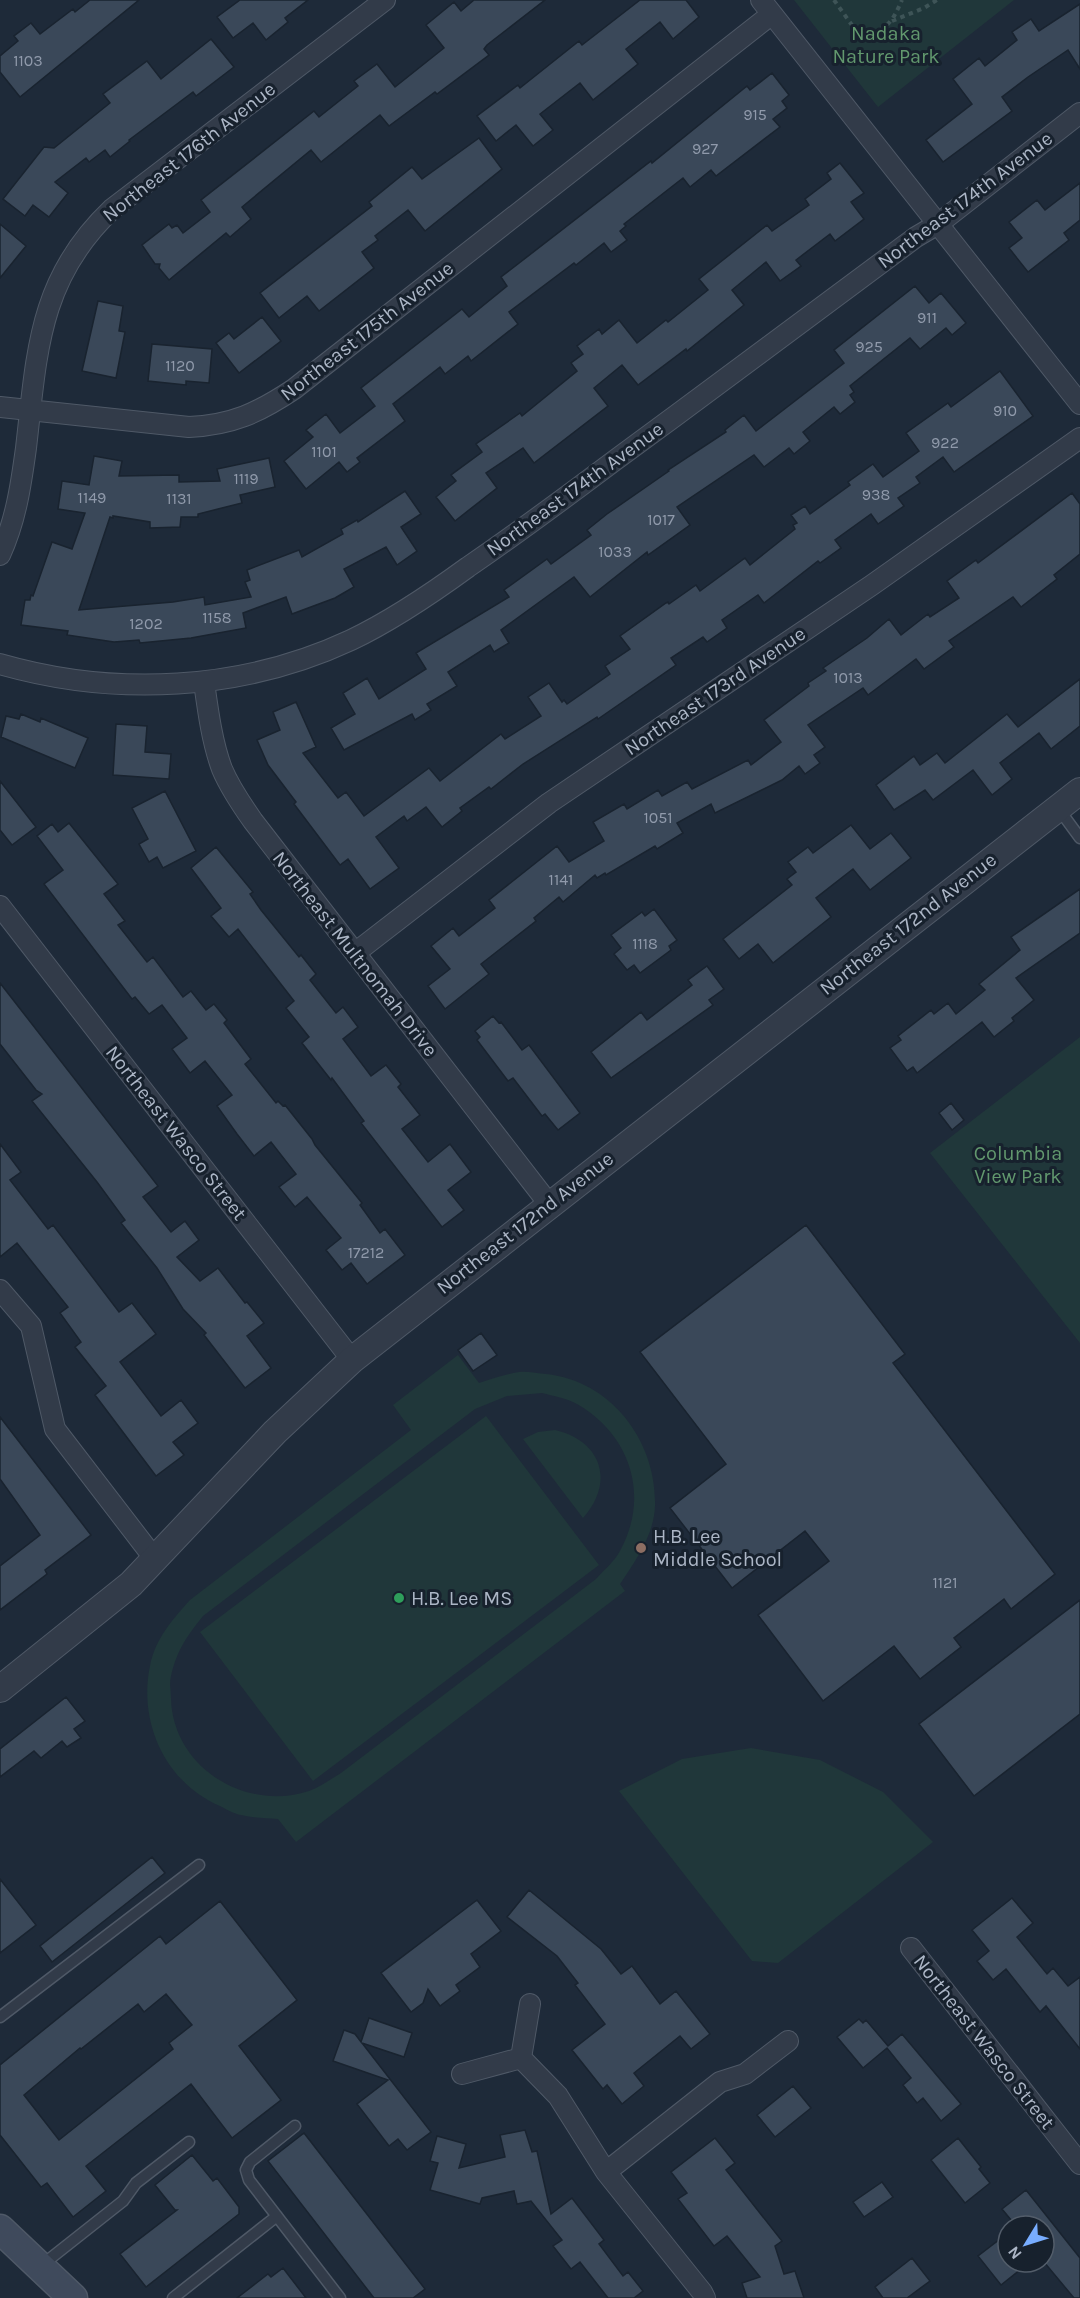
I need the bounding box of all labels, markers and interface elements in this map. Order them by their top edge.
park label: Nadaka Nature Park [832,22,940,68]
house number: 1103 [13,51,43,70]
street label: Northeast 176th Avenue [98,77,280,227]
house number: 915 [743,105,767,124]
street label: Northeast 174th Avenue [873,127,1057,273]
house number: 927 [692,139,719,158]
street label: Northeast 175th Avenue [276,256,458,406]
house number: 911 [917,308,937,327]
house number: 925 [855,337,883,356]
house number: 1120 [165,356,195,375]
house number: 910 [993,401,1017,420]
street label: Northeast 174th Avenue [482,417,668,561]
house number: 922 [931,433,959,452]
house number: 1101 [311,442,337,461]
house number: 1119 [233,469,259,488]
house number: 938 [862,485,890,504]
house number: 1149 [78,488,106,507]
house number: 1131 [166,489,192,508]
house number: 1017 [647,510,675,529]
house number: 1033 [598,542,632,561]
house number: 1158 [202,608,232,627]
house number: 1202 [129,614,163,633]
street label: Northeast 173rd Avenue [620,622,810,760]
house number: 1013 [833,668,863,687]
house number: 1051 [643,808,673,827]
street label: Northeast Multnomah Drive [268,847,442,1061]
street label: Northeast 172nd Avenue [815,848,1001,1000]
house number: 1141 [549,870,573,889]
house number: 1118 [632,934,658,953]
street label: Northeast Wasco Street [101,1041,252,1225]
park label: Columbia View Park [974,1142,1062,1188]
street label: Northeast 172nd Avenue [432,1147,618,1299]
house number: 17212 [348,1243,384,1262]
place label: H.B. Lee Middle School [653,1525,782,1571]
marker: H.B. Lee Middle School [634,1541,648,1555]
house number: 1121 [932,1573,958,1592]
place label: H.B. Lee MS [411,1587,512,1610]
marker: H.B. Lee MS [392,1591,406,1605]
street label: Northeast Wasco Street [909,1950,1060,2134]
north arrow [996,2214,1056,2274]
text: N [1004,2243,1026,2263]

